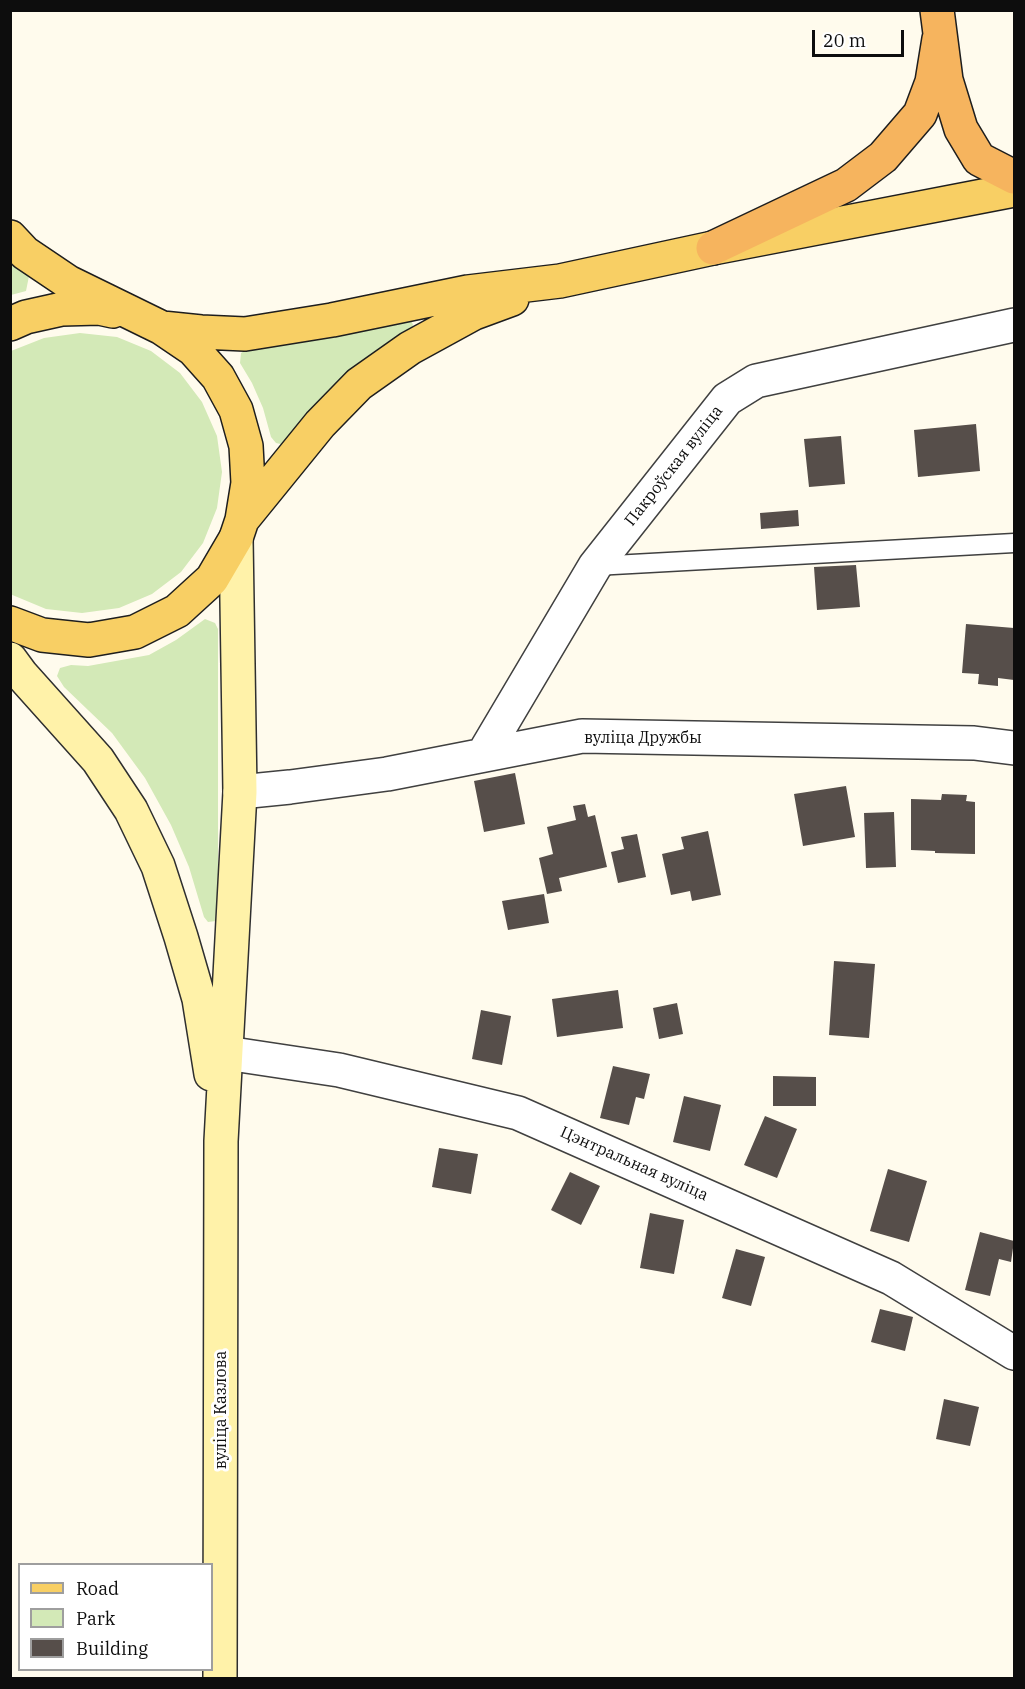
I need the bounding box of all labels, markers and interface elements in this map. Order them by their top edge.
scale bar [815,18,906,56]
text: 20 m [823,29,866,52]
street label: Пакроўская вуліца [621,402,727,530]
street label: вуліца Дружбы [584,728,702,748]
street label: Цэнтральная вуліца [557,1123,711,1205]
street label: вуліца Казлова [211,1351,231,1469]
legend [18,1563,213,1671]
text: Road [76,1577,119,1600]
text: Park [76,1607,115,1630]
text: Building [76,1637,148,1660]

